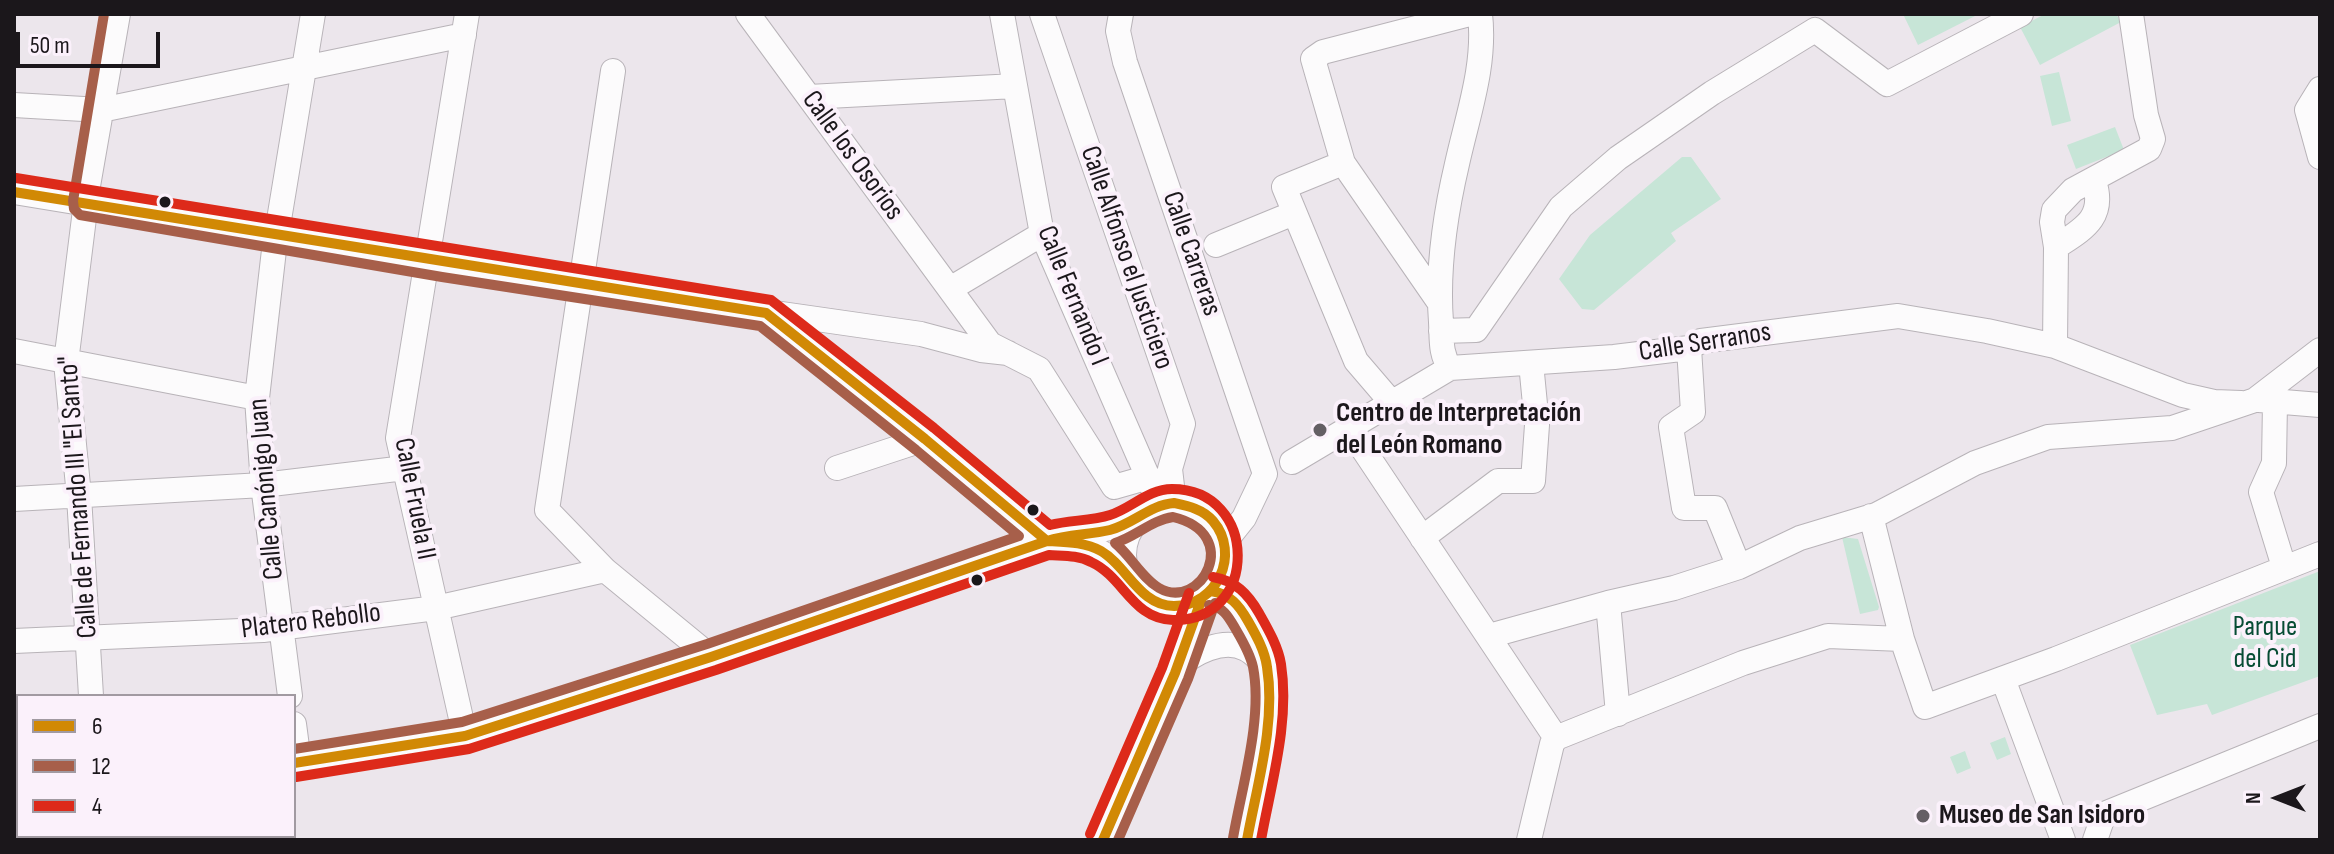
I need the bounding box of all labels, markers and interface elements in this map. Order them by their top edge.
scale bar [20,16,164,66]
text: 50 m [30,31,70,60]
street label: Calle los Osorios [794,85,910,227]
street label: Calle Alfonso el Justiciero [1072,142,1180,374]
street label: Calle Carreras [1154,187,1228,321]
unlabelled marker [157,194,173,210]
street label: Calle Fernando I [1029,221,1115,371]
street label: Calle Serranos [1637,316,1773,370]
street label: Calle de Fernando III "El Santo" [52,355,106,639]
street label: Calle Canónigo Juan [242,397,292,581]
place label: Centro de Interpretación del León Romano [1336,397,1581,463]
marker: Centro de Interpretación del León Romano [1311,421,1329,439]
street label: Calle Fruela II [386,435,442,563]
unlabelled marker [1025,502,1041,518]
unlabelled marker [969,572,985,588]
street label: Platero Rebollo [239,597,383,647]
park label: Parque del Cid [2233,611,2297,677]
legend [16,694,296,838]
text: 6 [92,712,103,741]
text: 12 [92,752,111,781]
north arrow [2238,758,2318,838]
text: 4 [92,792,102,821]
text: N [2240,792,2267,804]
place label: Museo de San Isidoro [1939,799,2145,833]
marker: Museo de San Isidoro [1914,807,1932,825]

